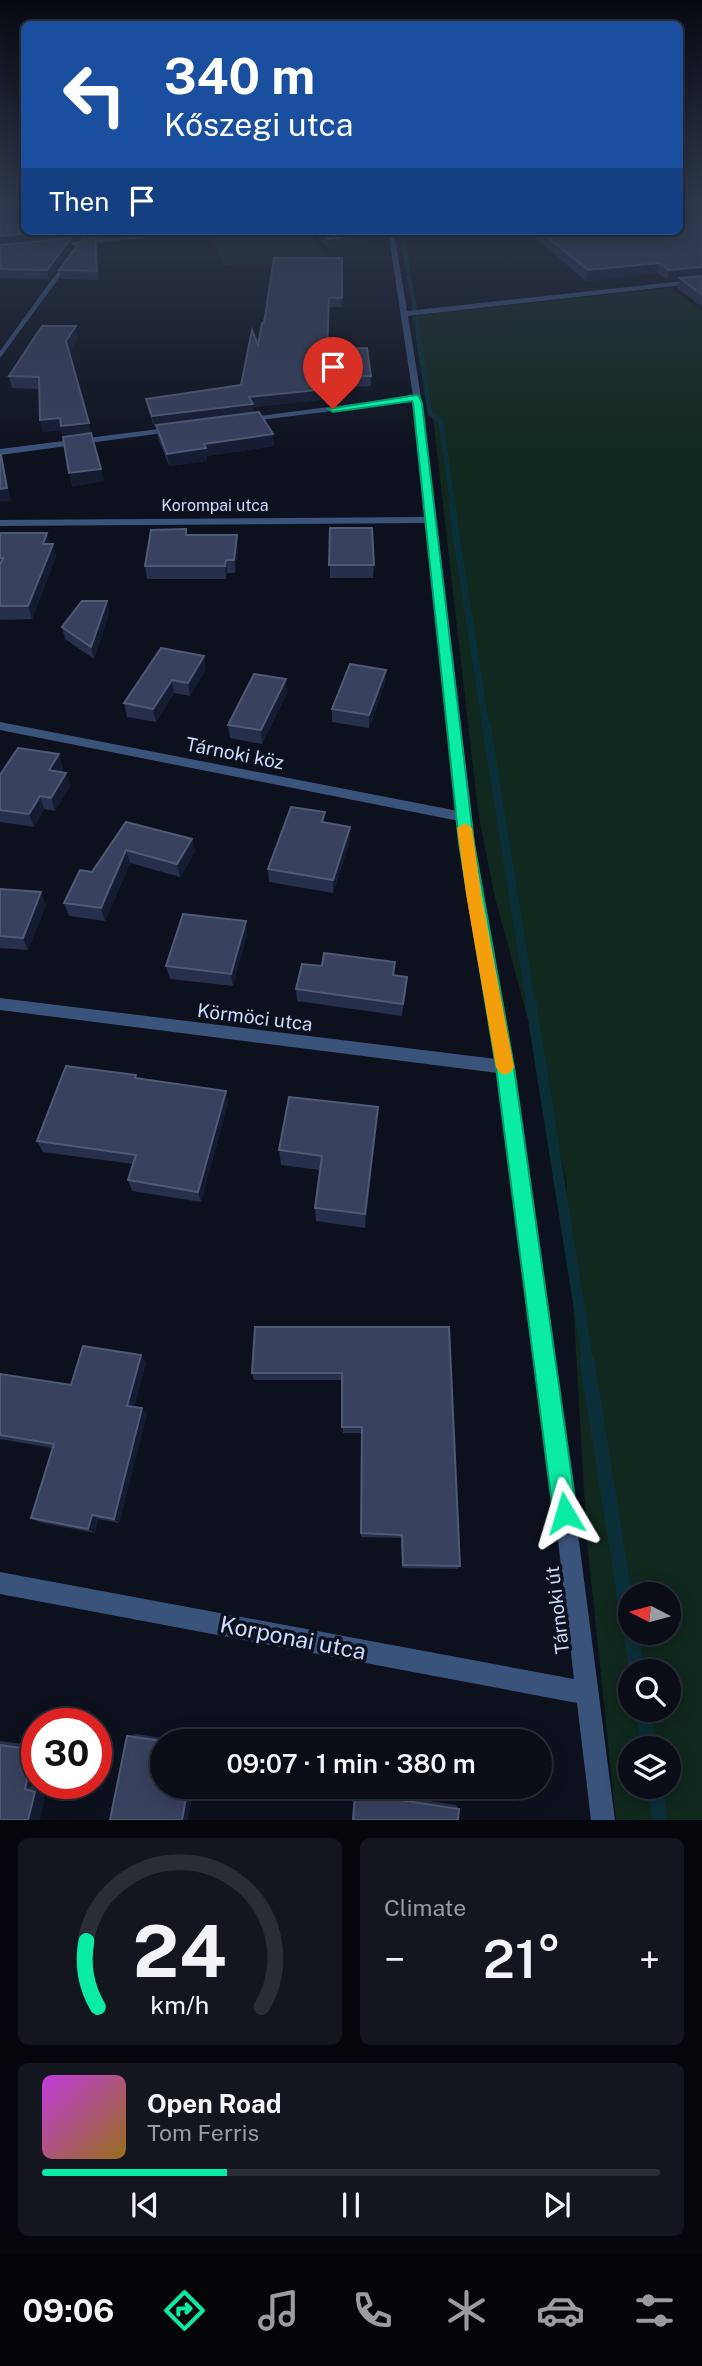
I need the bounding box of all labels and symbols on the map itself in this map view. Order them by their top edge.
pin [303,337,363,409]
street label: Korompai utca [161,496,269,515]
street label: Tárnoki köz [184,733,286,773]
street label: Körmöci utca [196,999,314,1035]
position arrow [528,1476,602,1550]
street label: Tárnoki út [541,1565,573,1655]
north arrow [618,1582,681,1645]
street label: Korponai utca [218,1610,368,1665]
speed limit sign: 30 [21,1708,112,1799]

